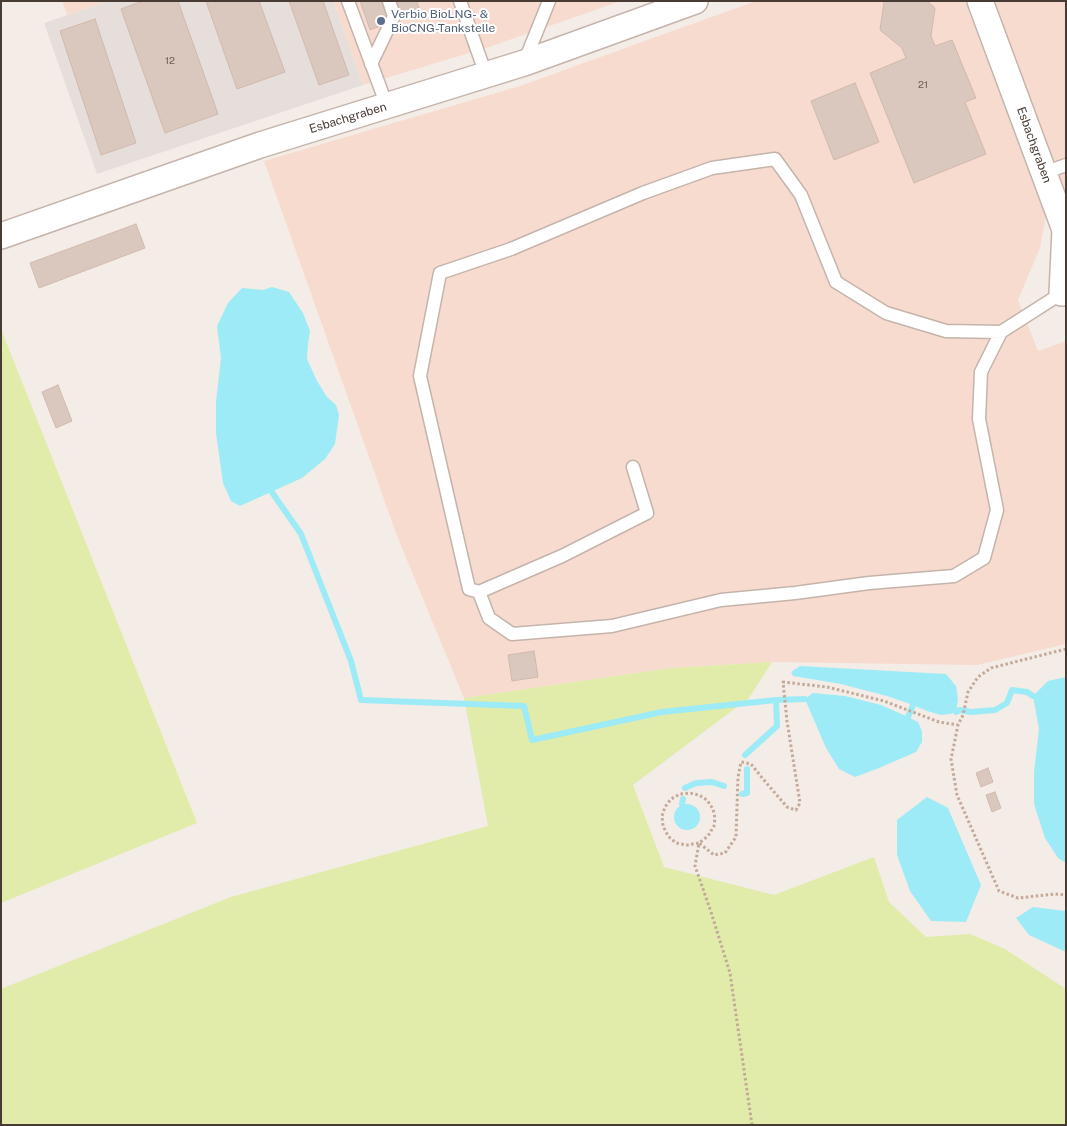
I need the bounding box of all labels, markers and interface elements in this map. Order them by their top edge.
place label: Verbio BioLNG- & BioCNG-Tankstelle [391,7,495,35]
marker: Verbio BioLNG- & BioCNG-Tankstelle [375,15,387,27]
house number: 12 [165,55,175,67]
house number: 21 [918,79,928,91]
street label: Esbachgraben [308,99,388,137]
street label: Esbachgraben [1014,105,1054,185]

